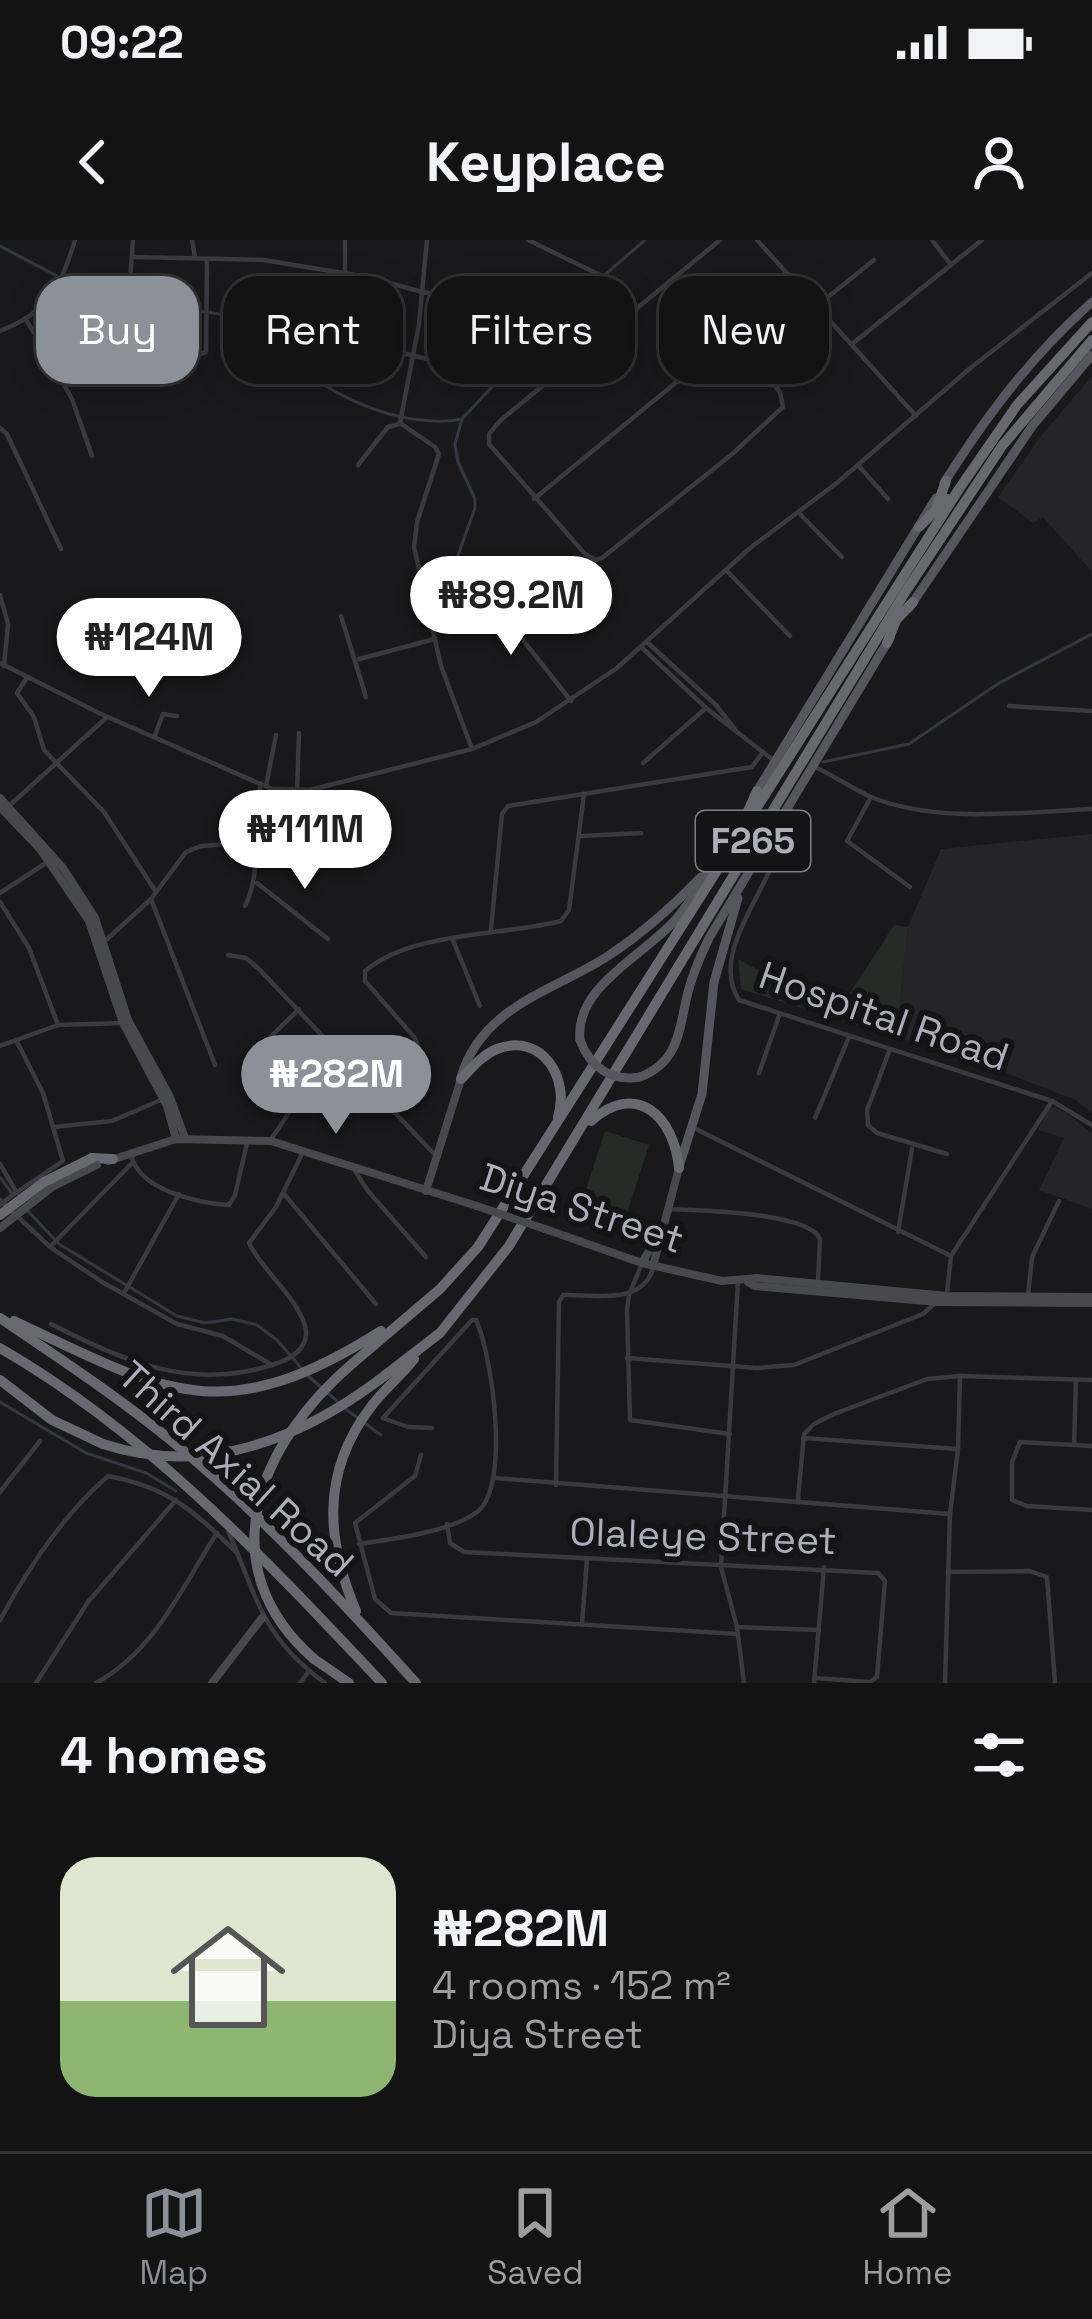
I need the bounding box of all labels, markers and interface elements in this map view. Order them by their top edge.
text: 09:22 [60,14,184,71]
text: Keyplace [426,128,666,197]
icon: back [60,129,126,195]
icon: person [966,129,1032,195]
chip: Buy [36,276,199,384]
chip: Rent [223,276,403,384]
chip: Filters [427,276,635,384]
chip: New [659,276,829,384]
pin: ₦89.2M [413,556,609,658]
text: ₦89.2M [437,570,585,619]
pin: ₦124M [65,598,233,700]
text: ₦124M [84,612,214,661]
pin: ₦111M [221,790,389,892]
text: ₦111M [246,804,364,853]
road number: F265 [696,811,810,871]
street label: Hospital Road [753,950,1015,1082]
pin: ₦282M [252,1035,420,1137]
text: ₦282M [268,1049,404,1098]
street label: Diya Street [474,1152,690,1264]
street label: Third Axial Road [108,1350,364,1588]
street label: Olaleye Street [569,1507,837,1565]
icon: filters [966,1722,1032,1788]
text: 4 homes [60,1723,268,1788]
text: ₦282M [432,1896,609,1961]
icon: home [156,1905,300,2049]
text: 4 rooms · 152 m² [432,1961,731,2010]
text: Diya Street [432,2010,643,2059]
tab: Map [140,2180,208,2294]
tab: Saved [487,2180,584,2294]
tab: Home [863,2180,952,2294]

